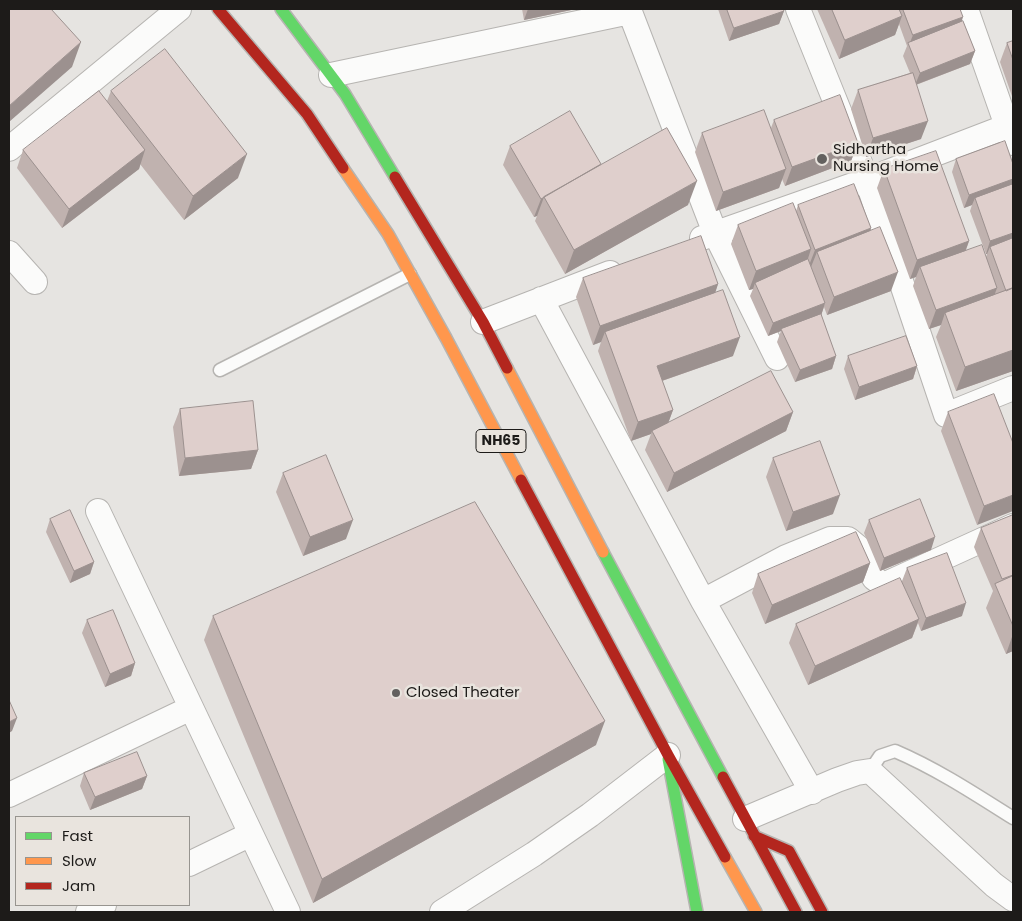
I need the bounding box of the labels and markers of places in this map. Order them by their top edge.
place label: Sidhartha Nursing Home [833,141,939,176]
marker: Sidhartha Nursing Home [815,152,829,166]
place label: Closed Theater [406,684,520,702]
marker: Closed Theater [390,687,402,699]

